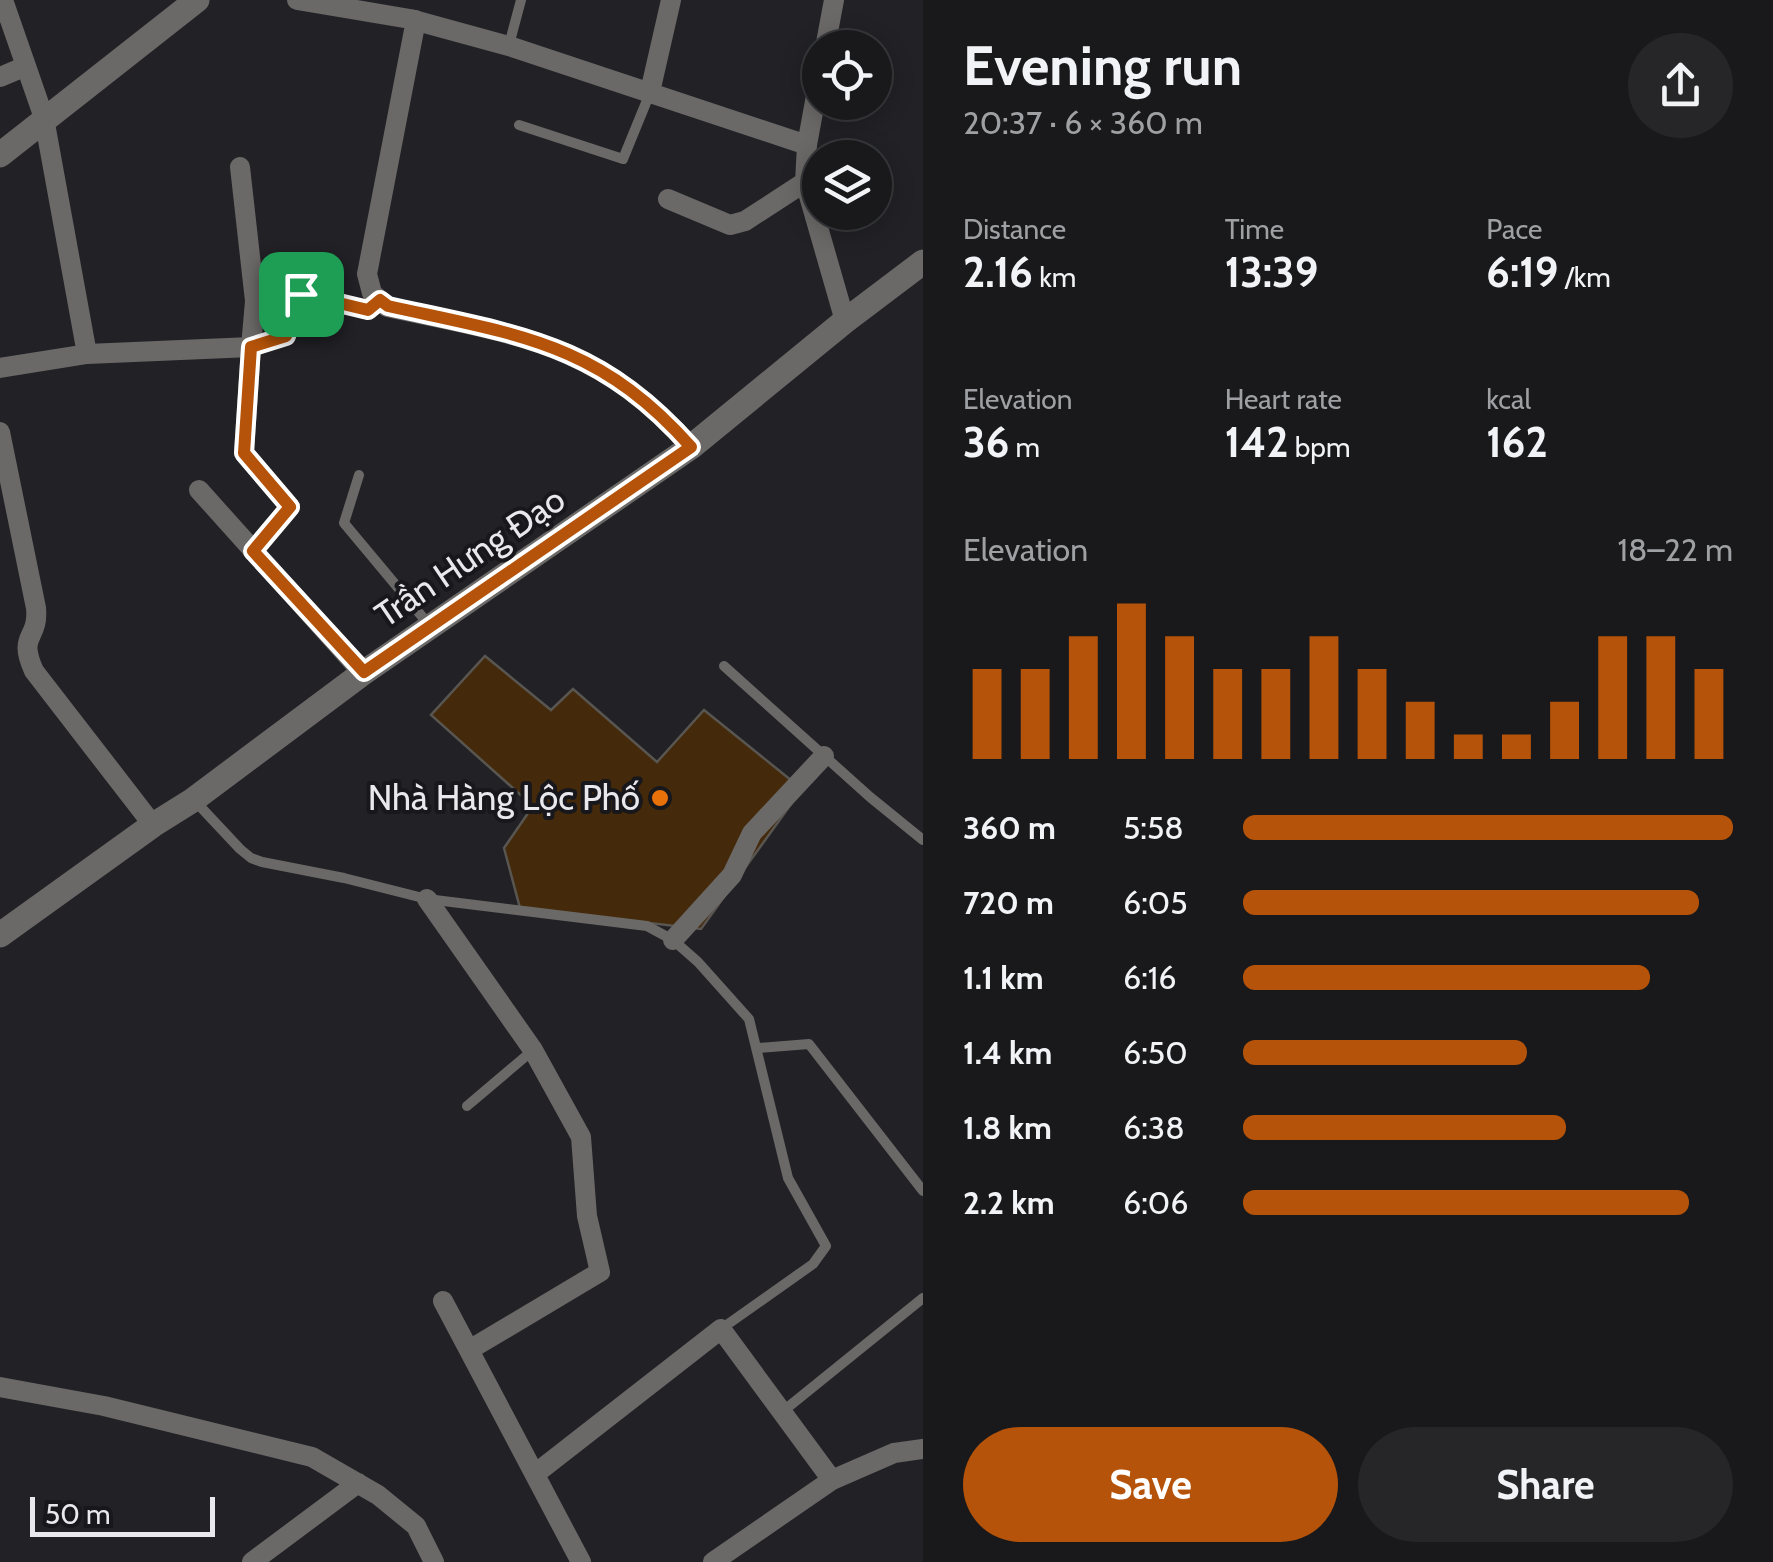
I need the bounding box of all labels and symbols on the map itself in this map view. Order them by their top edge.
pin [259,252,344,337]
street label: Trần Hưng Đạo [367,477,573,636]
place label: Nhà Hàng Lộc Phố [368,776,640,819]
marker: Nhà Hàng Lộc Phố [649,787,671,809]
scale bar [30,1492,215,1536]

